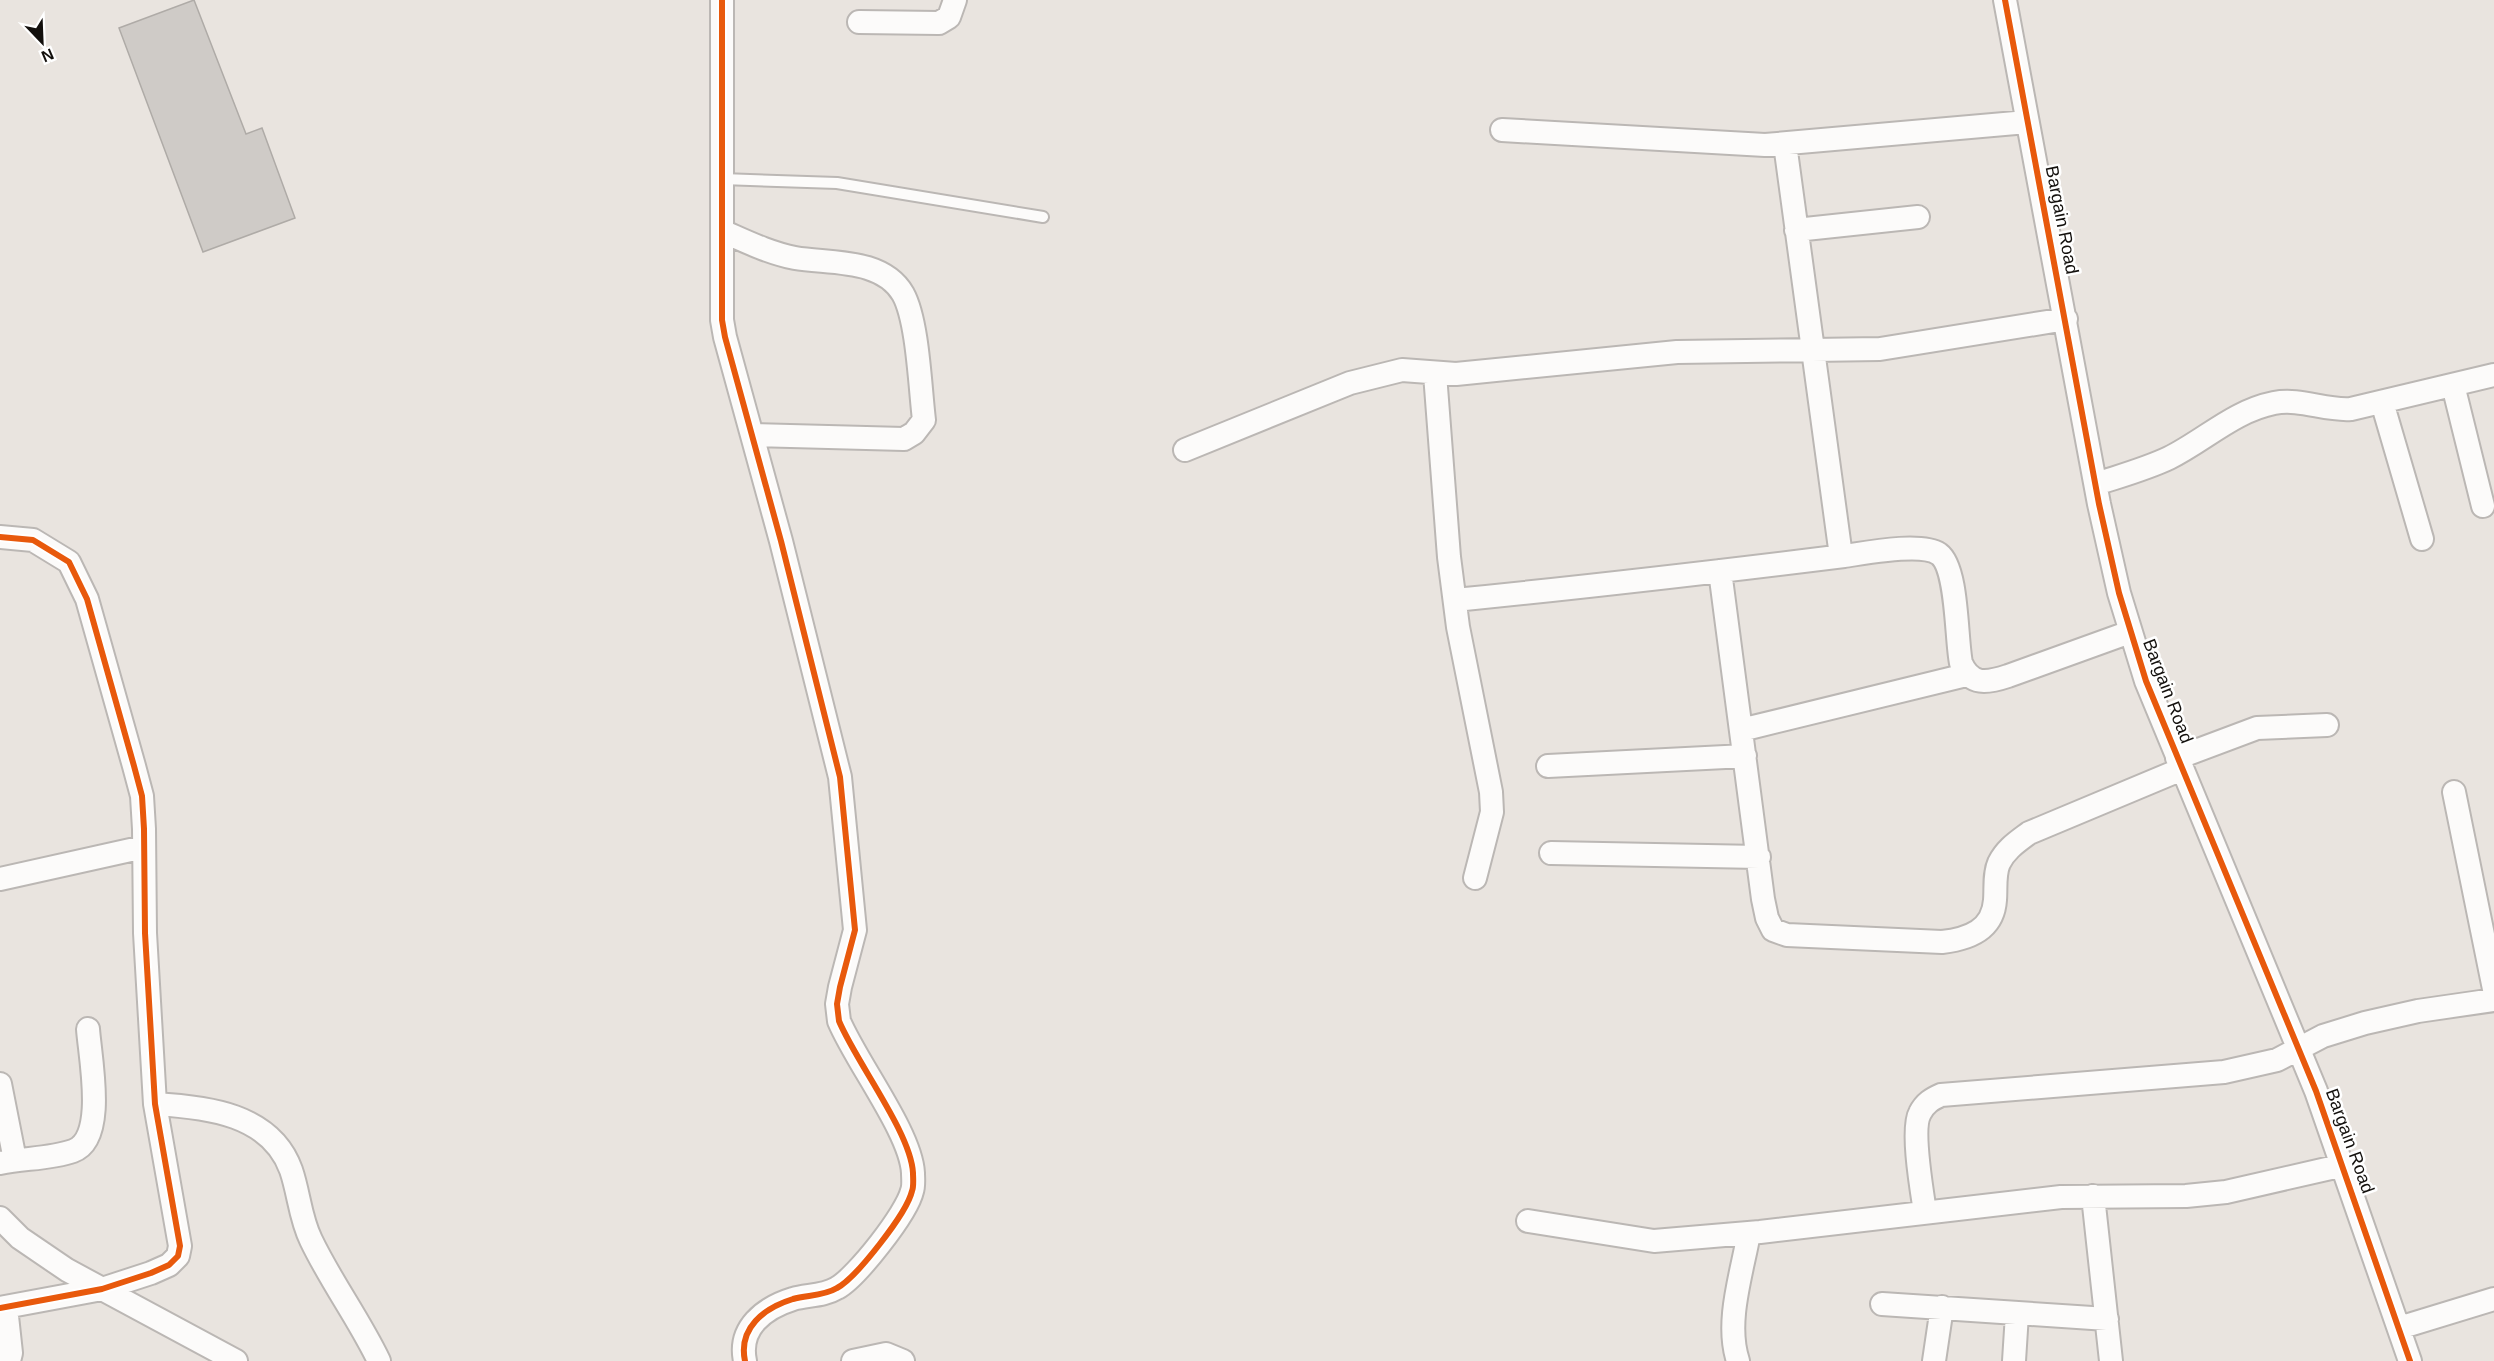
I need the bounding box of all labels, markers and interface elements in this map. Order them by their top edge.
north arrow [12,12,72,72]
text: N [39,45,56,65]
street label: Bargain Road [2042,164,2082,276]
street label: Bargain Road [2139,636,2197,746]
street label: Bargain Road [2322,1086,2378,1196]

